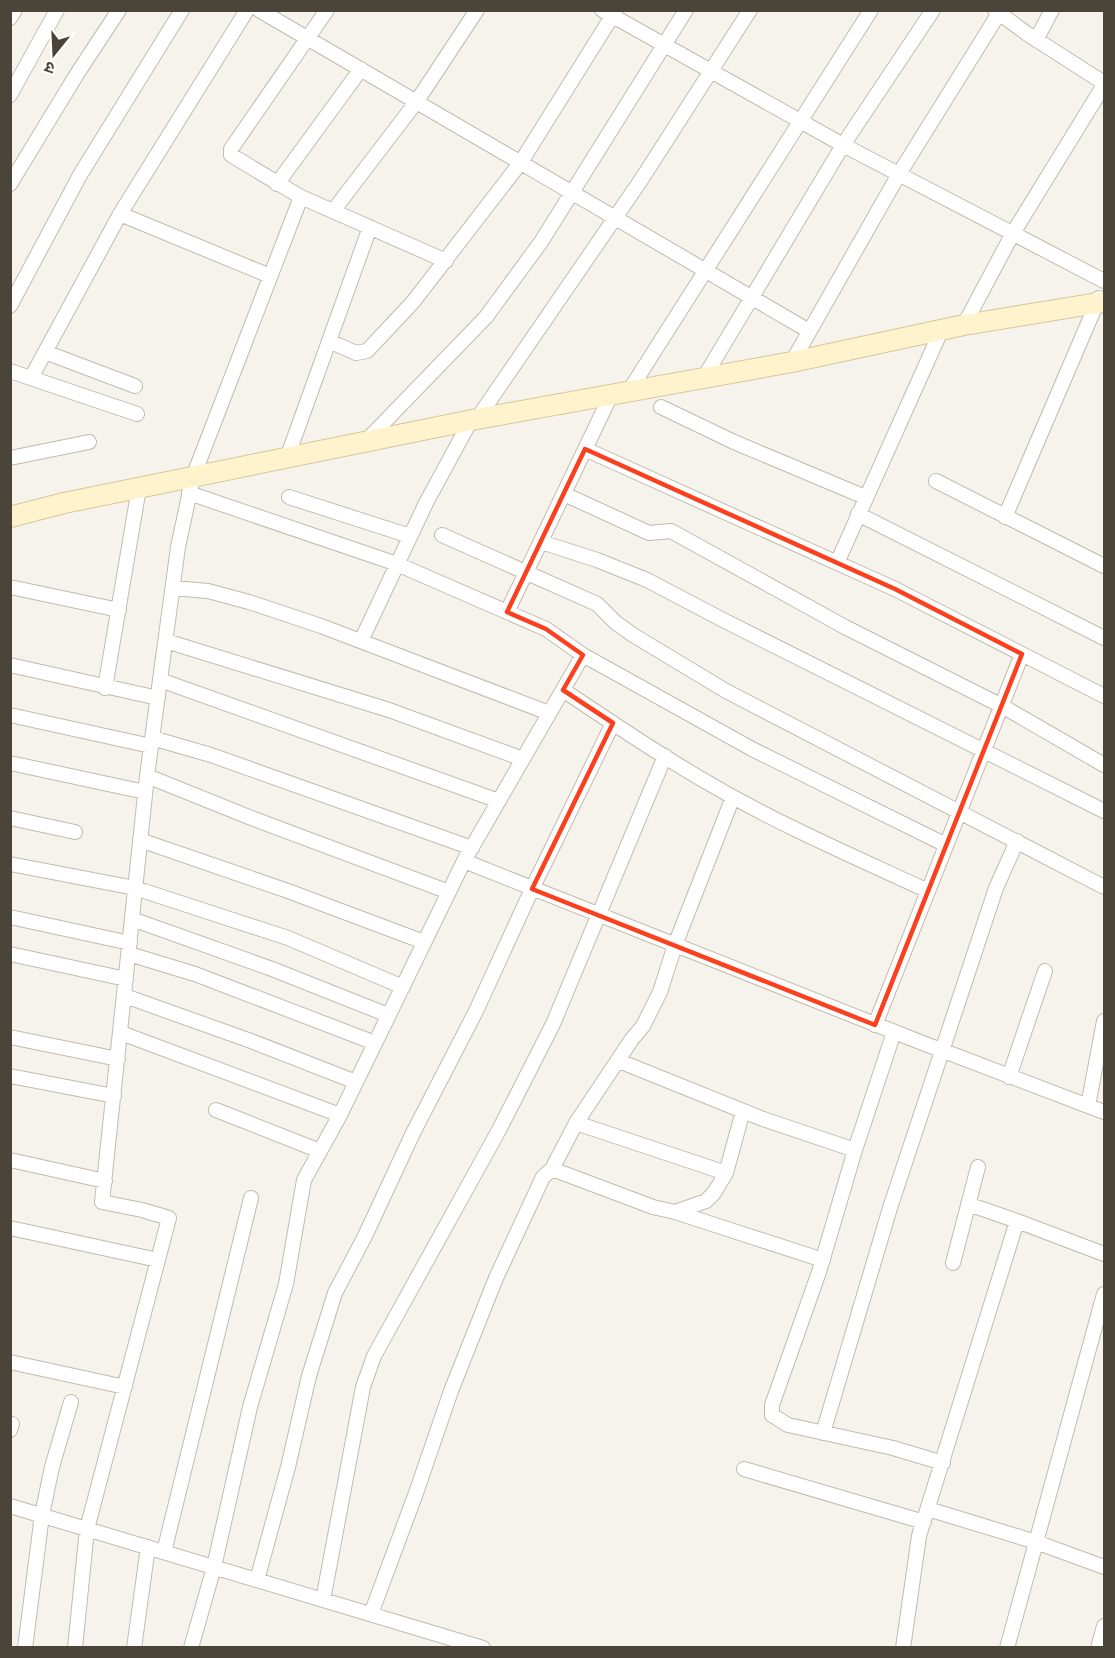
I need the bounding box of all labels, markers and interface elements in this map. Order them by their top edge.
north arrow [24,24,84,84]
text: उ [41,56,57,80]

